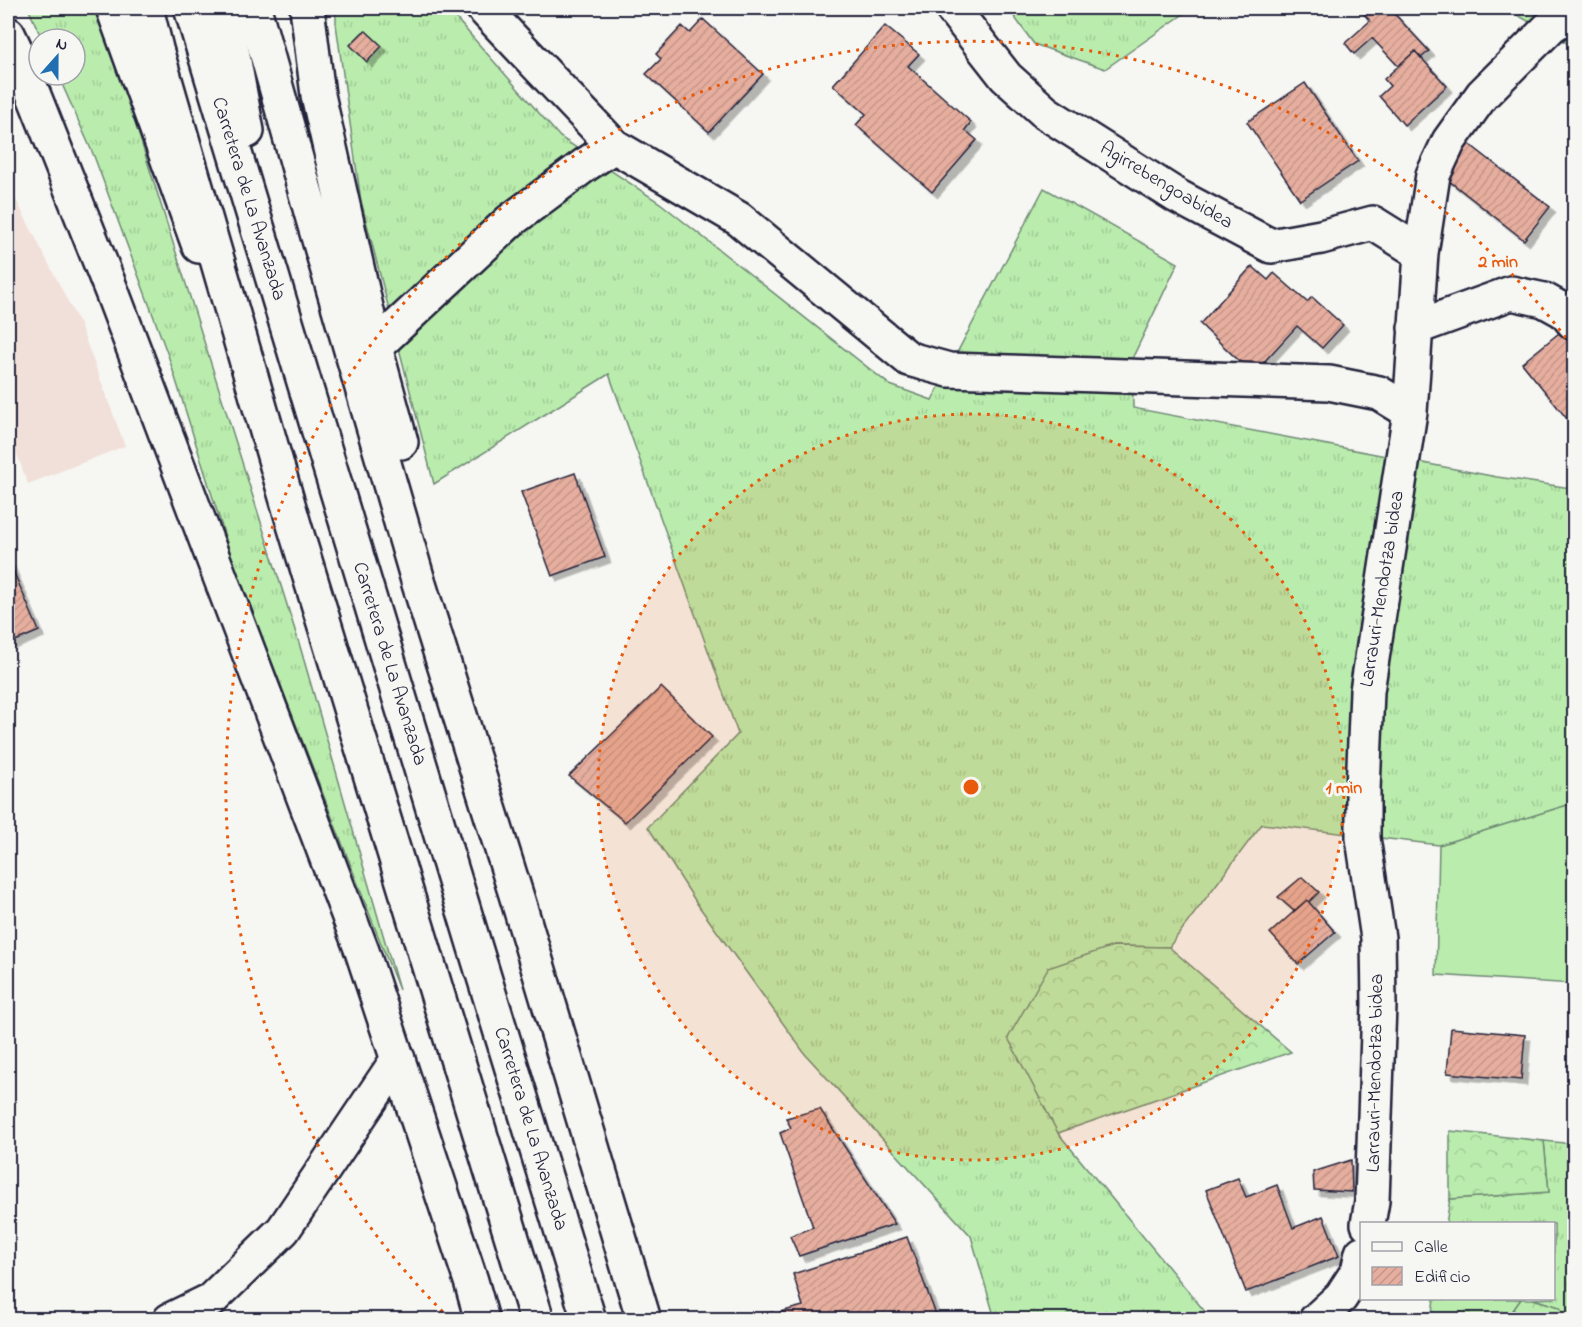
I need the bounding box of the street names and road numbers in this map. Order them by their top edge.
street label: Carretera de La Avanzada [203,94,293,304]
street label: Agirrebengoabidea [1093,135,1238,238]
street label: Larrauri-Mendotza bidea [1353,489,1413,689]
street label: Carretera de La Avanzada [344,559,434,769]
street label: Larrauri-Mendotza bidea [1360,973,1392,1173]
street label: Carretera de La Avanzada [485,1024,575,1234]

